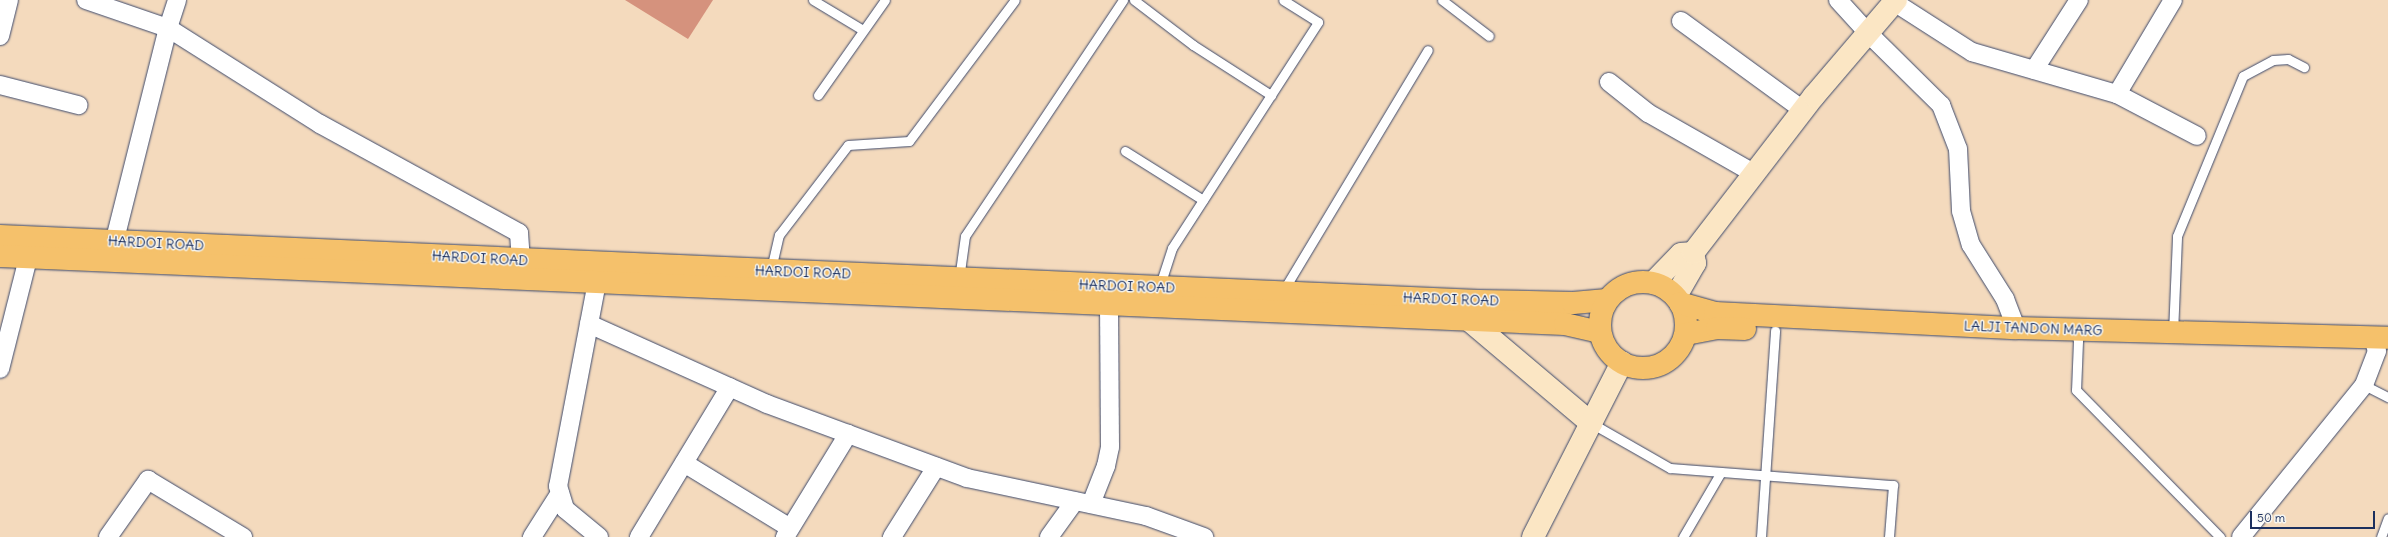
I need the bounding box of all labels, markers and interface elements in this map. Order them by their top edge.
street label: HARDOI ROAD [107,232,205,254]
street label: HARDOI ROAD [431,247,529,269]
street label: HARDOI ROAD [754,262,852,282]
street label: HARDOI ROAD [1078,276,1176,296]
street label: HARDOI ROAD [1402,289,1500,309]
street label: LALJI TANDON MARG [1963,317,2103,339]
scale bar [2252,503,2377,529]
text: 50 m [2257,510,2285,525]

